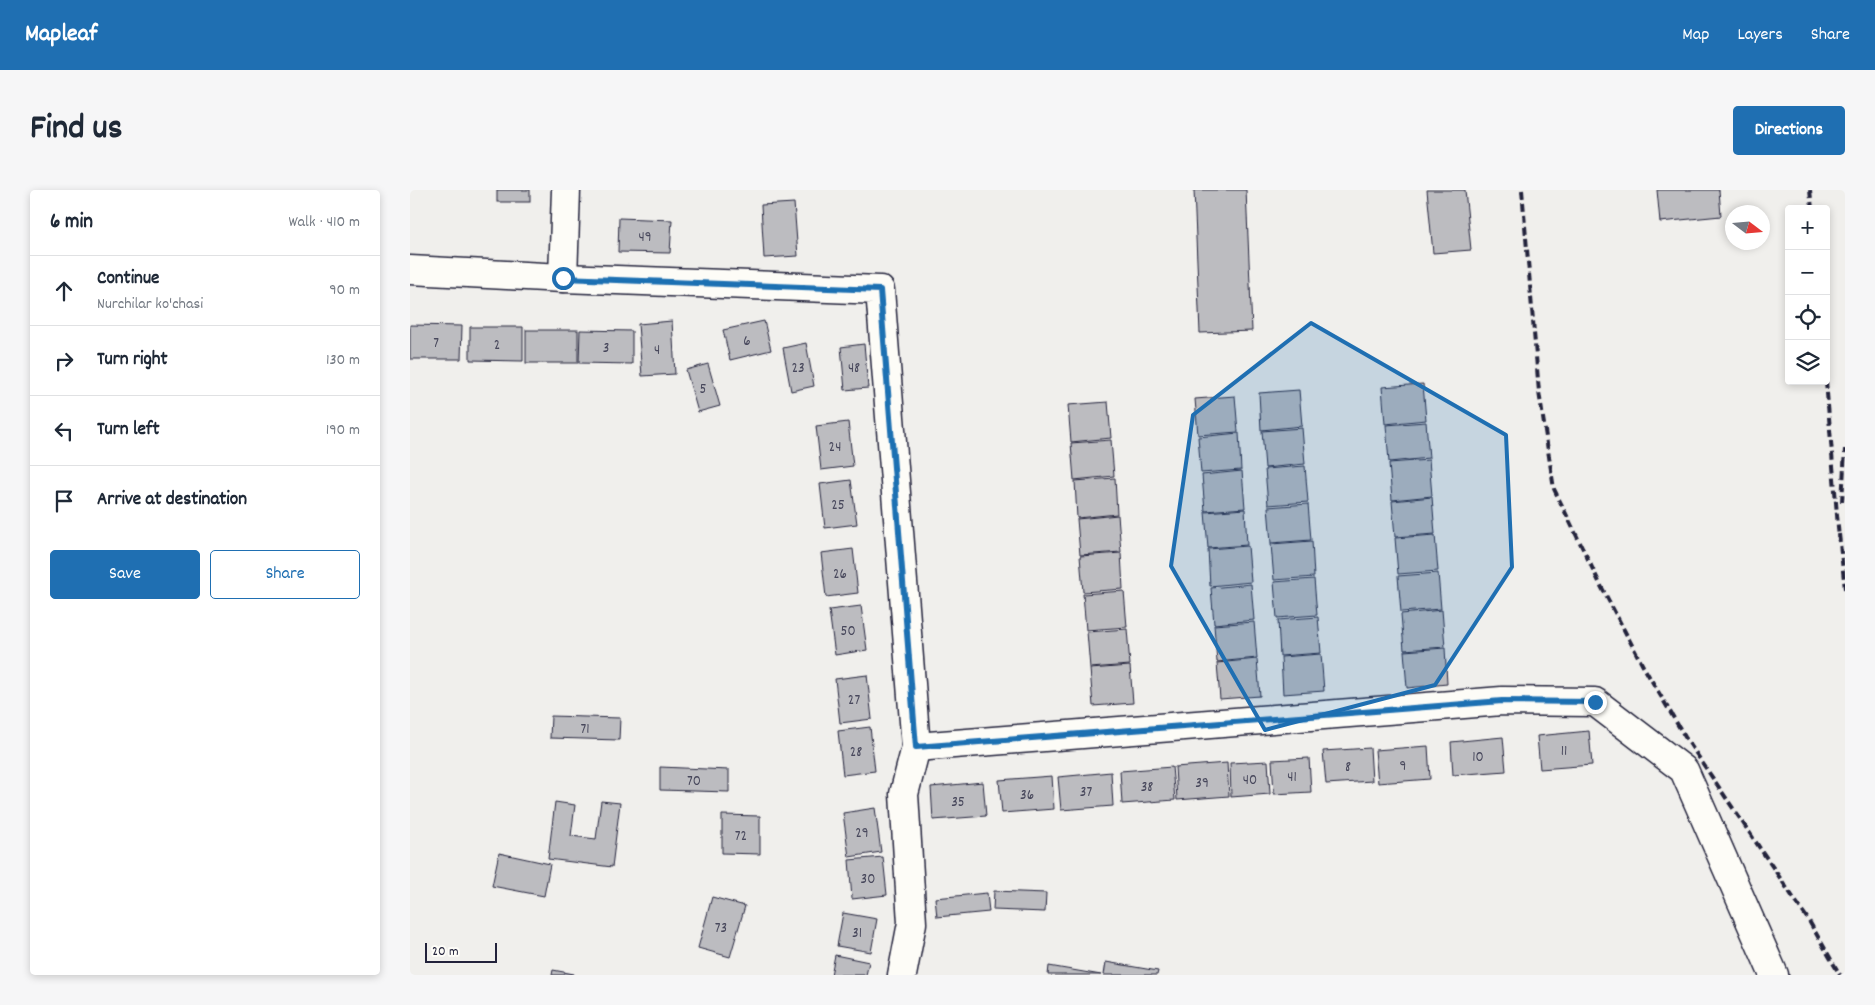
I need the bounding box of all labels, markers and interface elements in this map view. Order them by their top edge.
text: Mapleaf [25,18,97,52]
text: Map [1682,23,1709,48]
text: Layers [1737,23,1783,48]
text: Share [1811,23,1850,48]
text: Find us [30,105,122,155]
button: Directions [1733,106,1845,155]
north arrow [1725,205,1770,250]
map controls [1785,205,1830,385]
button: + [1785,205,1830,250]
text: 6 min [50,208,93,238]
text: Walk · 410 m [288,211,360,234]
house number: 49 [638,227,652,249]
button: − [1785,250,1830,295]
text: Continue [97,266,159,293]
route start [552,267,575,290]
icon: ahead [50,277,78,305]
text: 90 m [329,279,360,302]
text: Nurchilar ko'chasi [97,293,203,316]
button: locate [1785,295,1830,340]
house number: 6 [743,331,751,353]
house number: 7 [433,333,439,355]
house number: 2 [494,335,500,357]
house number: 3 [603,338,609,360]
house number: 4 [654,340,660,362]
button: layers [1785,340,1830,385]
icon: right [50,347,78,375]
text: Turn right [97,347,168,374]
text: 130 m [326,349,360,372]
house number: 23 [791,358,805,380]
house number: 48 [848,358,860,380]
house number: 5 [700,379,707,401]
icon: left [50,417,78,445]
text: Turn left [97,417,160,444]
text: 190 m [326,419,360,442]
house number: 24 [829,437,841,459]
icon: arrive [50,487,78,515]
text: Arrive at destination [97,487,247,514]
house number: 25 [831,495,845,517]
button: Save [50,550,200,599]
button: Share [210,550,360,599]
house number: 26 [833,564,847,586]
house number: 50 [840,621,856,643]
house number: 27 [848,690,860,712]
route end [1584,691,1607,714]
house number: 71 [580,719,590,741]
house number: 11 [1561,741,1567,763]
house number: 28 [850,742,862,764]
house number: 10 [1472,747,1484,769]
house number: 9 [1400,756,1406,778]
house number: 8 [1345,757,1351,779]
house number: 41 [1287,767,1297,789]
house number: 40 [1243,770,1257,792]
house number: 70 [687,771,701,793]
house number: 39 [1195,773,1209,795]
house number: 38 [1141,777,1153,799]
house number: 37 [1080,782,1092,804]
house number: 36 [1020,785,1034,807]
house number: 35 [951,792,965,814]
house number: 29 [855,823,869,845]
house number: 72 [735,826,747,848]
house number: 30 [861,869,875,891]
house number: 73 [715,918,727,940]
house number: 31 [852,923,862,945]
scale bar [425,940,498,963]
text: 20 m [432,942,459,962]

